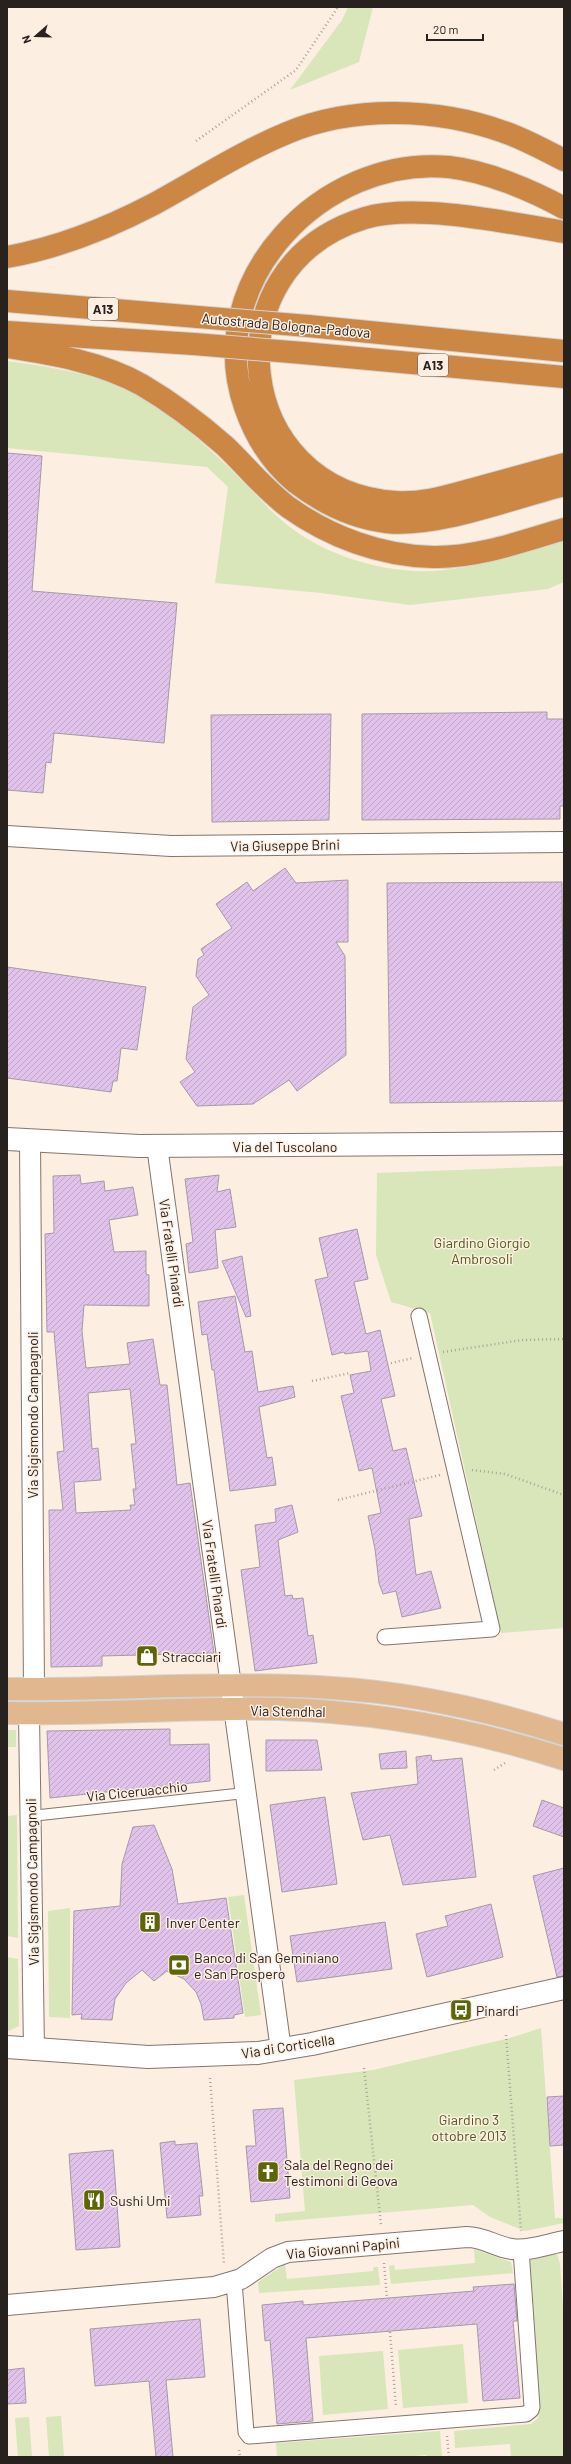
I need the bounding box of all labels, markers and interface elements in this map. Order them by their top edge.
north arrow [16,16,56,56]
scale bar [427,16,483,42]
text: 20 m [433,22,459,36]
text: N [19,34,33,45]
road number: A13 [88,298,118,320]
street label: Autostrada Bologna-Padova [201,309,371,341]
road number: A13 [418,354,448,376]
street label: Via Giuseppe Brini [230,836,340,854]
street label: Via del Tuscolano [233,1138,337,1155]
street label: Via Fratelli Pinardi [156,1198,188,1308]
park label: Giardino Giorgio Ambrosoli [434,1234,530,1267]
street label: Via Sigismondo Campagnoli [24,1331,41,1499]
street label: Via Fratelli Pinardi [199,1519,231,1629]
shop icon: Stracciari [134,1643,160,1669]
place label: Stracciari [162,1648,221,1665]
street label: Via Stendhal [250,1702,326,1720]
street label: Via Ciceruacchio [86,1777,188,1805]
street label: Via Sigismondo Campagnoli [22,1798,42,1966]
building icon: Inver Center [137,1909,163,1935]
place label: Inver Center [166,1914,240,1931]
place label: Banco di San Geminiano e San Prospero [194,1949,339,1982]
bank icon: Banco di San Geminiano e San Prospero [166,1952,192,1978]
bus stop icon: Pinardi [448,1997,474,2023]
place label: Pinardi [476,2002,519,2019]
street label: Via di Corticella [240,2030,336,2062]
park label: Giardino 3 ottobre 2013 [431,2111,507,2144]
place label: Sala del Regno dei Testimoni di Geova [284,2156,398,2189]
church icon: Sala del Regno dei Testimoni di Geova [255,2159,281,2185]
restaurant icon: Sushi Umi [81,2187,107,2213]
place label: Sushi Umi [110,2192,171,2209]
street label: Via Giovanni Papini [285,2234,401,2262]

